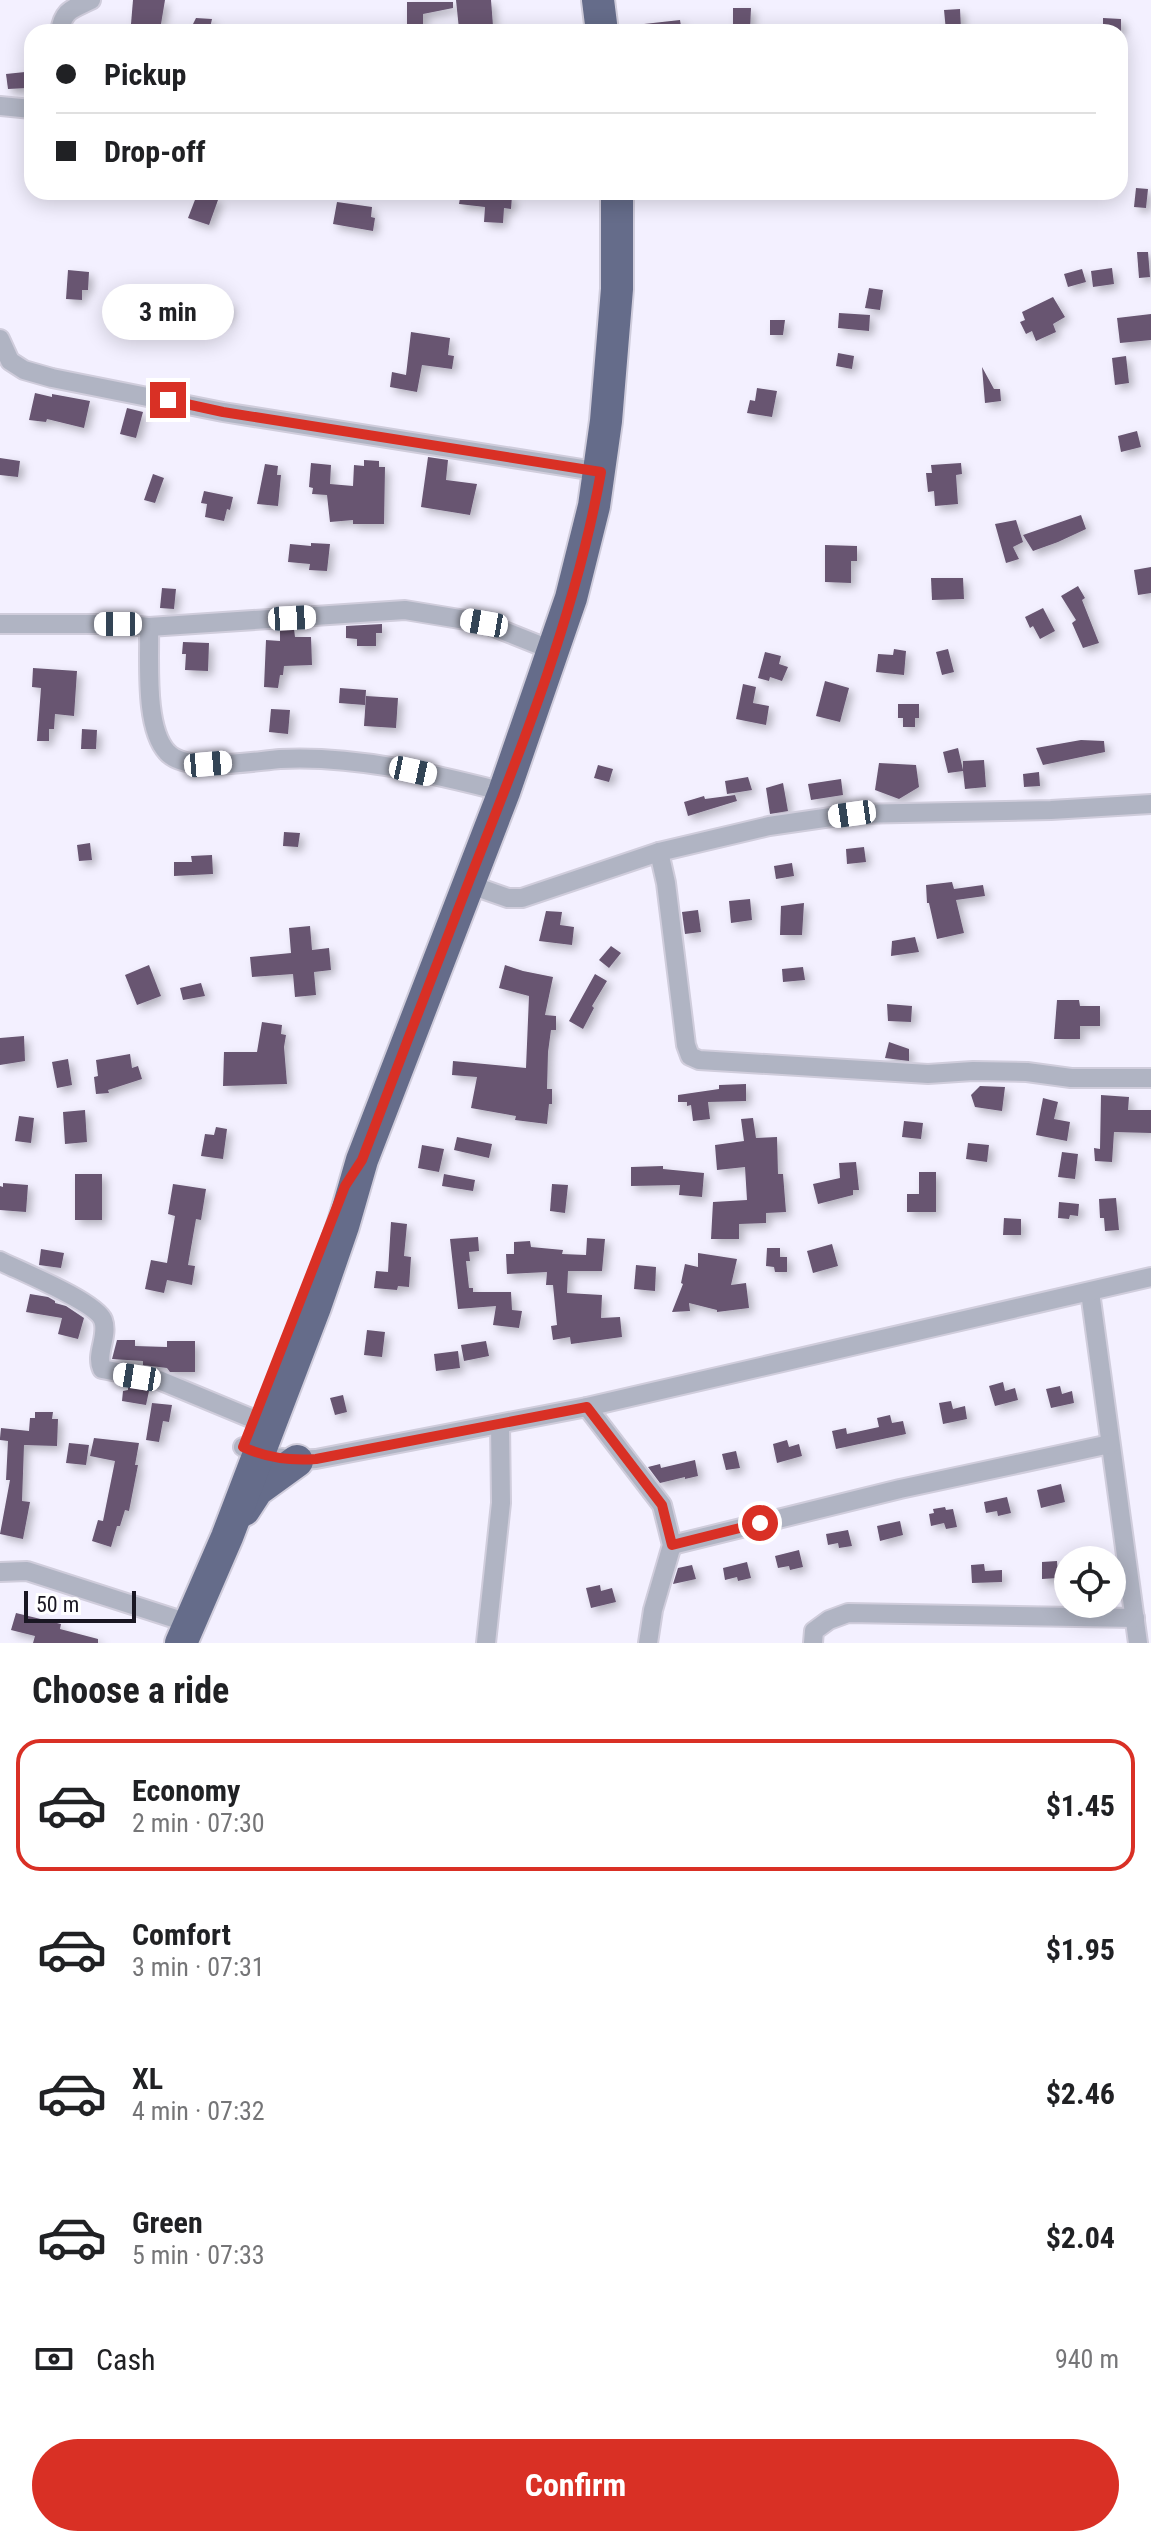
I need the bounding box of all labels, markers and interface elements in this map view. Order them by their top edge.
text: Pickup [104,57,186,92]
text: Drop-off [104,134,206,169]
callout: 3 min [102,284,234,340]
text: 3 min [139,297,197,327]
route end [150,382,186,418]
car [267,605,317,631]
car [458,607,510,639]
car [94,612,142,636]
car [183,750,233,778]
car [387,754,439,788]
car [827,799,877,829]
car [111,1361,163,1393]
route start [742,1505,778,1541]
map controls [1054,1546,1126,1618]
button: locate [1054,1546,1126,1618]
scale bar [24,1587,136,1623]
text: 50 m [36,1592,79,1617]
text: Choose a ride [32,1670,229,1712]
icon: car [36,1769,108,1841]
text: Economy [132,1773,240,1808]
text: $1.45 [1046,1788,1115,1823]
text: 2 min · 07:30 [132,1808,265,1838]
icon: car [36,1913,108,1985]
text: Comfort [132,1917,231,1952]
text: $1.95 [1046,1932,1115,1967]
text: 3 min · 07:31 [132,1952,265,1982]
icon: car [36,2057,108,2129]
text: XL [132,2061,163,2096]
text: $2.46 [1046,2076,1115,2111]
text: 4 min · 07:32 [132,2096,265,2126]
icon: car [36,2201,108,2273]
text: Green [132,2205,203,2240]
text: $2.04 [1046,2220,1115,2255]
text: 5 min · 07:33 [132,2240,265,2270]
icon: cash [32,2337,76,2381]
text: Cash [96,2342,156,2377]
text: 940 m [1055,2344,1119,2374]
button: Confirm [32,2439,1119,2531]

